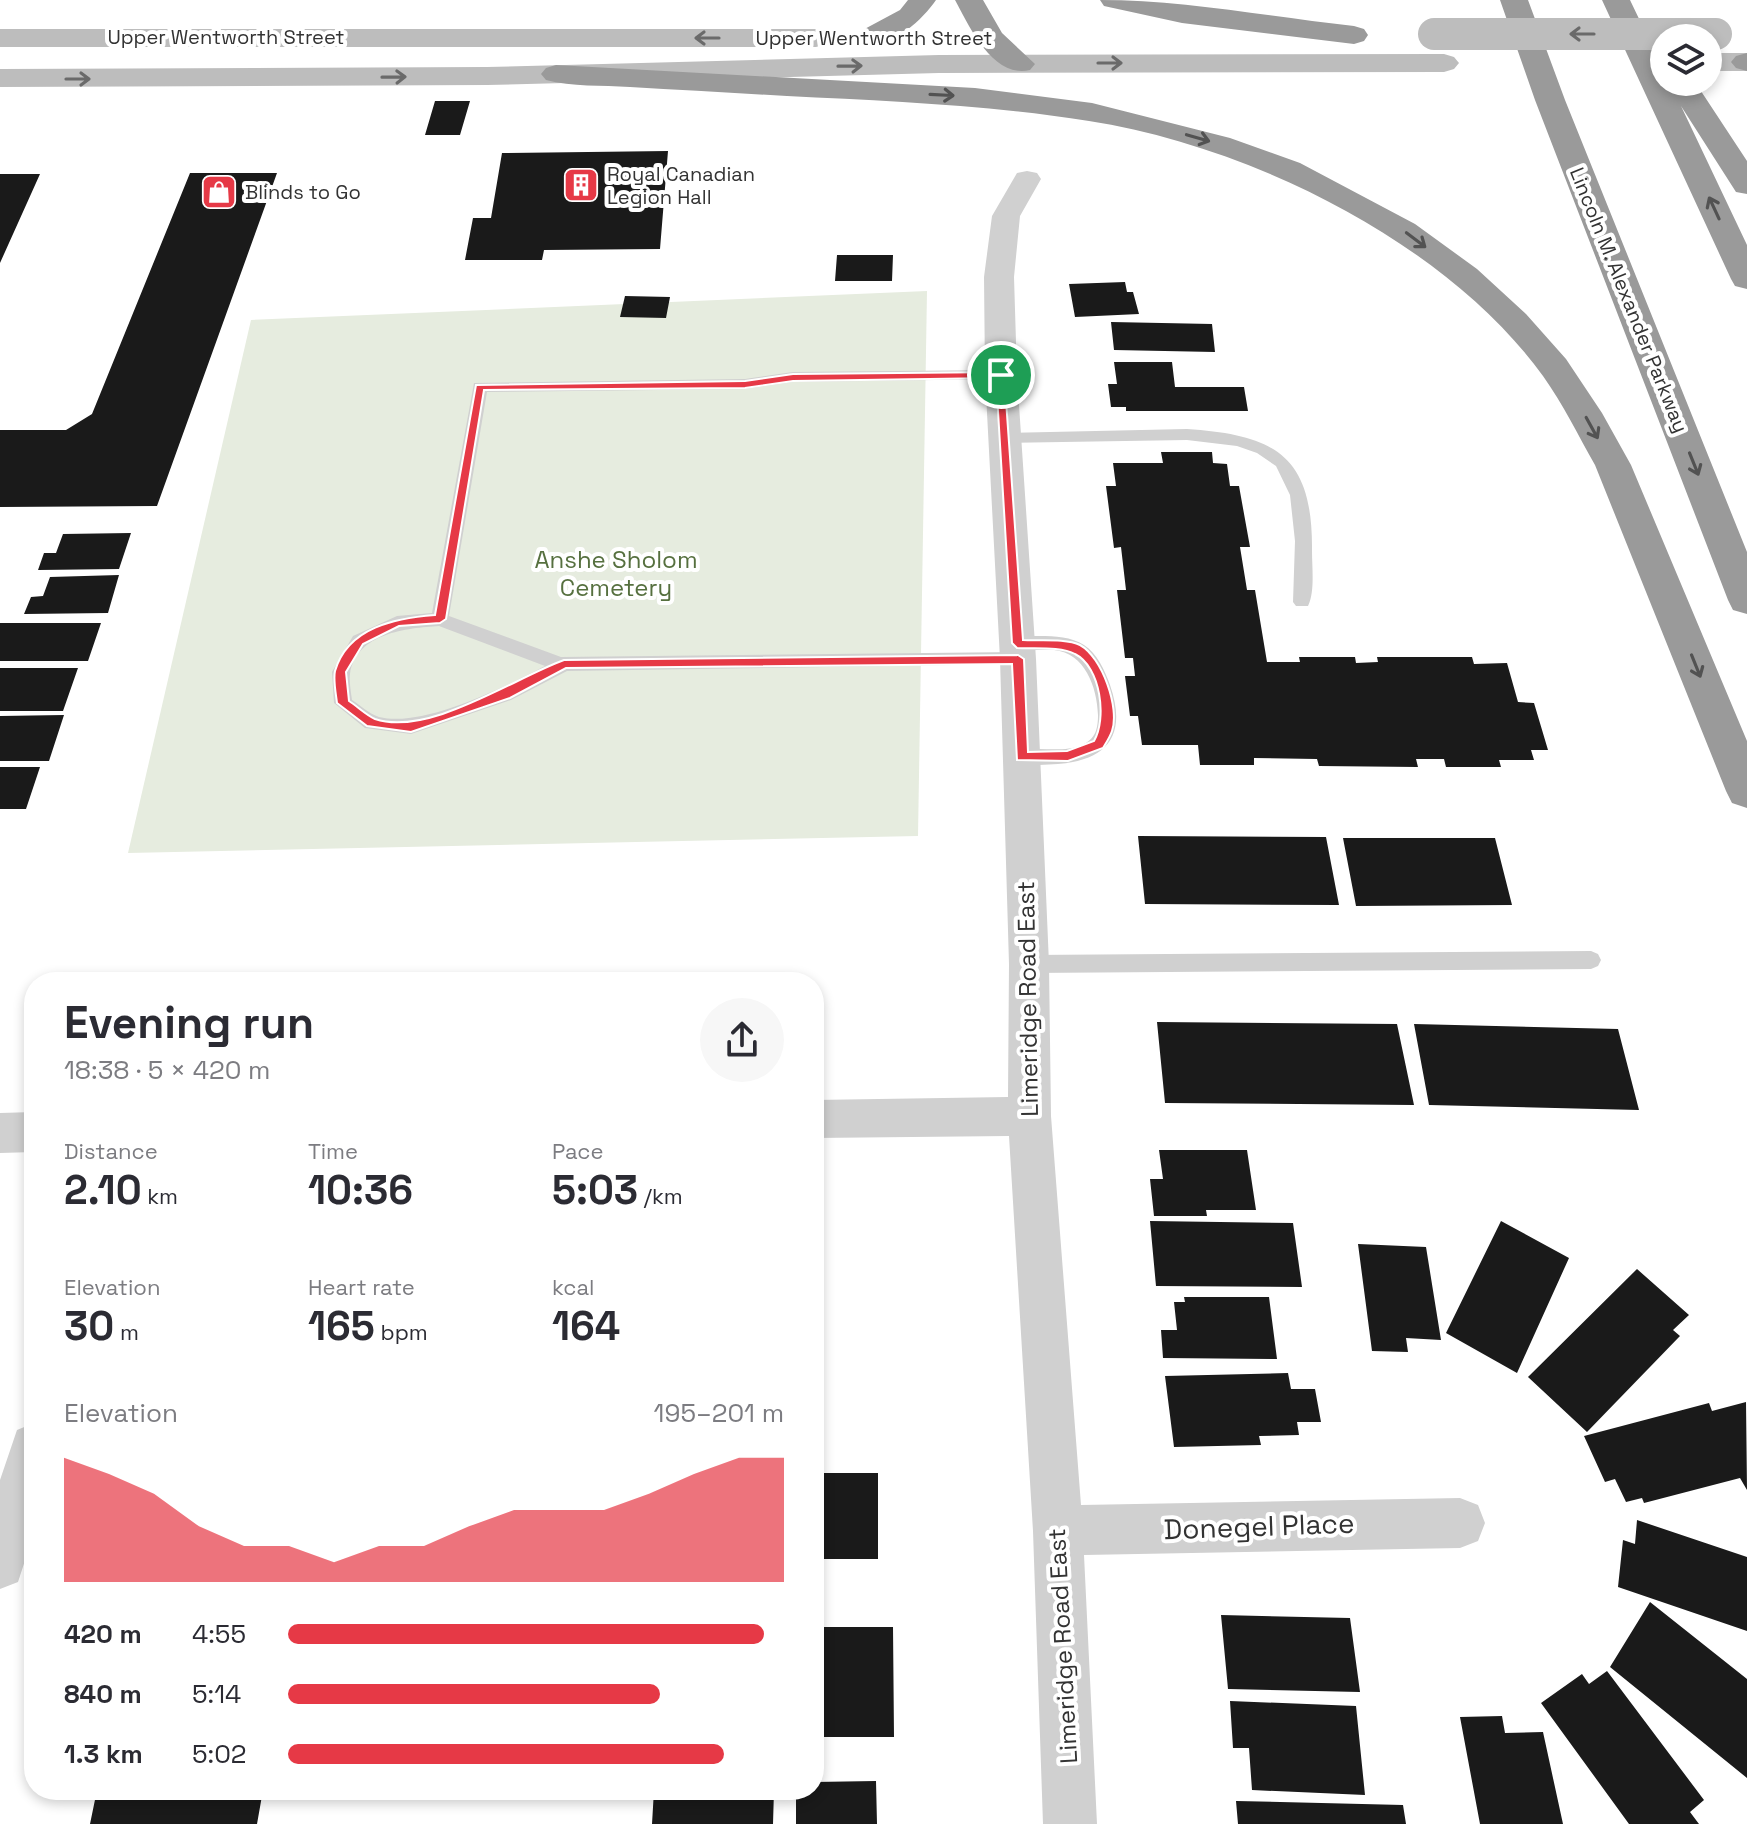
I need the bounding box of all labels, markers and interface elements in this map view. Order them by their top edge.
street label: Upper Wentworth Street [107,24,345,50]
map controls [1650,24,1722,96]
button: layers [1650,24,1722,96]
street label: Upper Wentworth Street [755,25,993,51]
one-way arrow [1569,26,1596,42]
one-way arrow [694,30,721,46]
one-way arrow [1096,55,1123,71]
one-way arrow [836,59,863,74]
one-way arrow [380,70,407,85]
one-way arrow [64,71,91,87]
one-way arrow [928,88,955,103]
one-way arrow [1184,131,1210,146]
place label: Royal Canadian Legion Hall [607,161,755,210]
street label: Lincoln M. Alexander Parkway [1564,164,1694,436]
building icon: Royal Canadian Legion Hall [562,166,600,204]
shop icon: Blinds to Go [200,173,238,211]
place label: Blinds to Go [245,179,361,205]
one-way arrow [1706,196,1721,220]
one-way arrow [1405,231,1426,248]
pin [967,341,1035,409]
icon: arrive [979,353,1023,397]
one-way arrow [1585,415,1600,439]
one-way arrow [1687,451,1702,476]
park label: Anshe Sholom Cemetery [534,544,698,603]
one-way arrow [1689,653,1704,678]
street label: Limeridge Road East [1010,881,1045,1117]
text: Evening run [64,995,314,1051]
button: share [700,998,784,1082]
text: 18:38 · 5 × 420 m [64,1053,270,1087]
text: Distance [64,1137,158,1165]
text: Time [308,1137,358,1165]
text: Pace [552,1137,604,1165]
text: 2.10 [64,1165,142,1216]
text: 10:36 [308,1165,413,1216]
text: 5:03 [552,1165,638,1216]
text: km [142,1182,178,1210]
text: /km [638,1182,683,1210]
text: Elevation [64,1273,160,1301]
text: Heart rate [308,1273,415,1301]
text: kcal [552,1273,594,1301]
text: 30 [64,1301,114,1352]
text: 165 [308,1301,375,1352]
text: 164 [552,1301,620,1352]
text: m [114,1318,139,1346]
text: bpm [375,1318,428,1346]
text: Elevation [64,1396,178,1430]
text: 195–201 m [654,1396,784,1430]
street label: Donegel Place [1163,1505,1355,1547]
street label: Limeridge Road East [1041,1528,1084,1765]
text: 420 m [64,1617,142,1651]
text: 4:55 [192,1617,246,1651]
text: 840 m [64,1677,142,1711]
text: 5:14 [192,1677,241,1711]
text: 1.3 km [64,1737,143,1771]
text: 5:02 [192,1737,247,1771]

